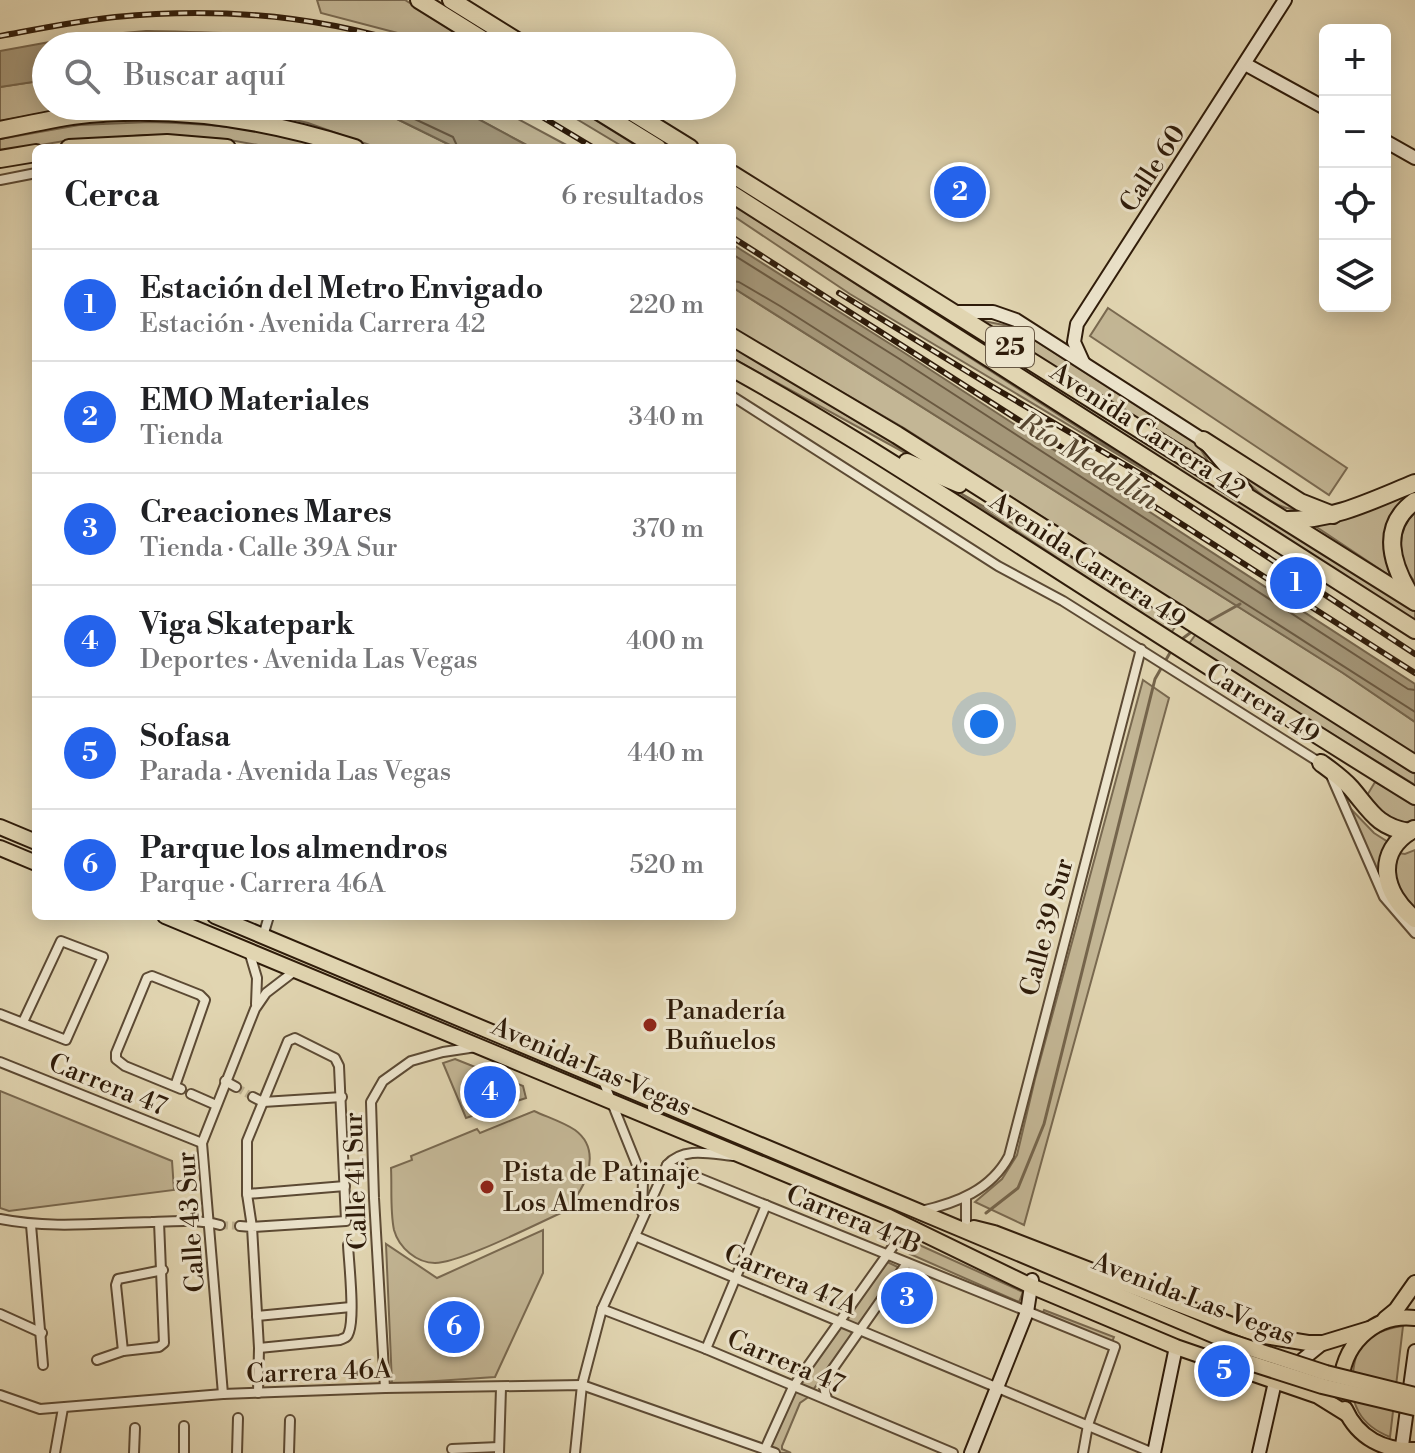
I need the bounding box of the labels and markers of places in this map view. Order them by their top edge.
pin: 2 [934,162,986,222]
pin: 1 [1270,553,1322,613]
place label: Panadería Buñuelos [665,995,786,1057]
marker: Panadería Buñuelos [641,1016,659,1034]
pin: 4 [464,1062,516,1122]
place label: Pista de Patinaje Los Almendros [503,1157,700,1219]
marker: Pista de Patinaje Los Almendros [478,1178,496,1196]
pin: 3 [881,1268,933,1328]
pin: 6 [428,1297,480,1357]
pin: 5 [1198,1341,1250,1401]

